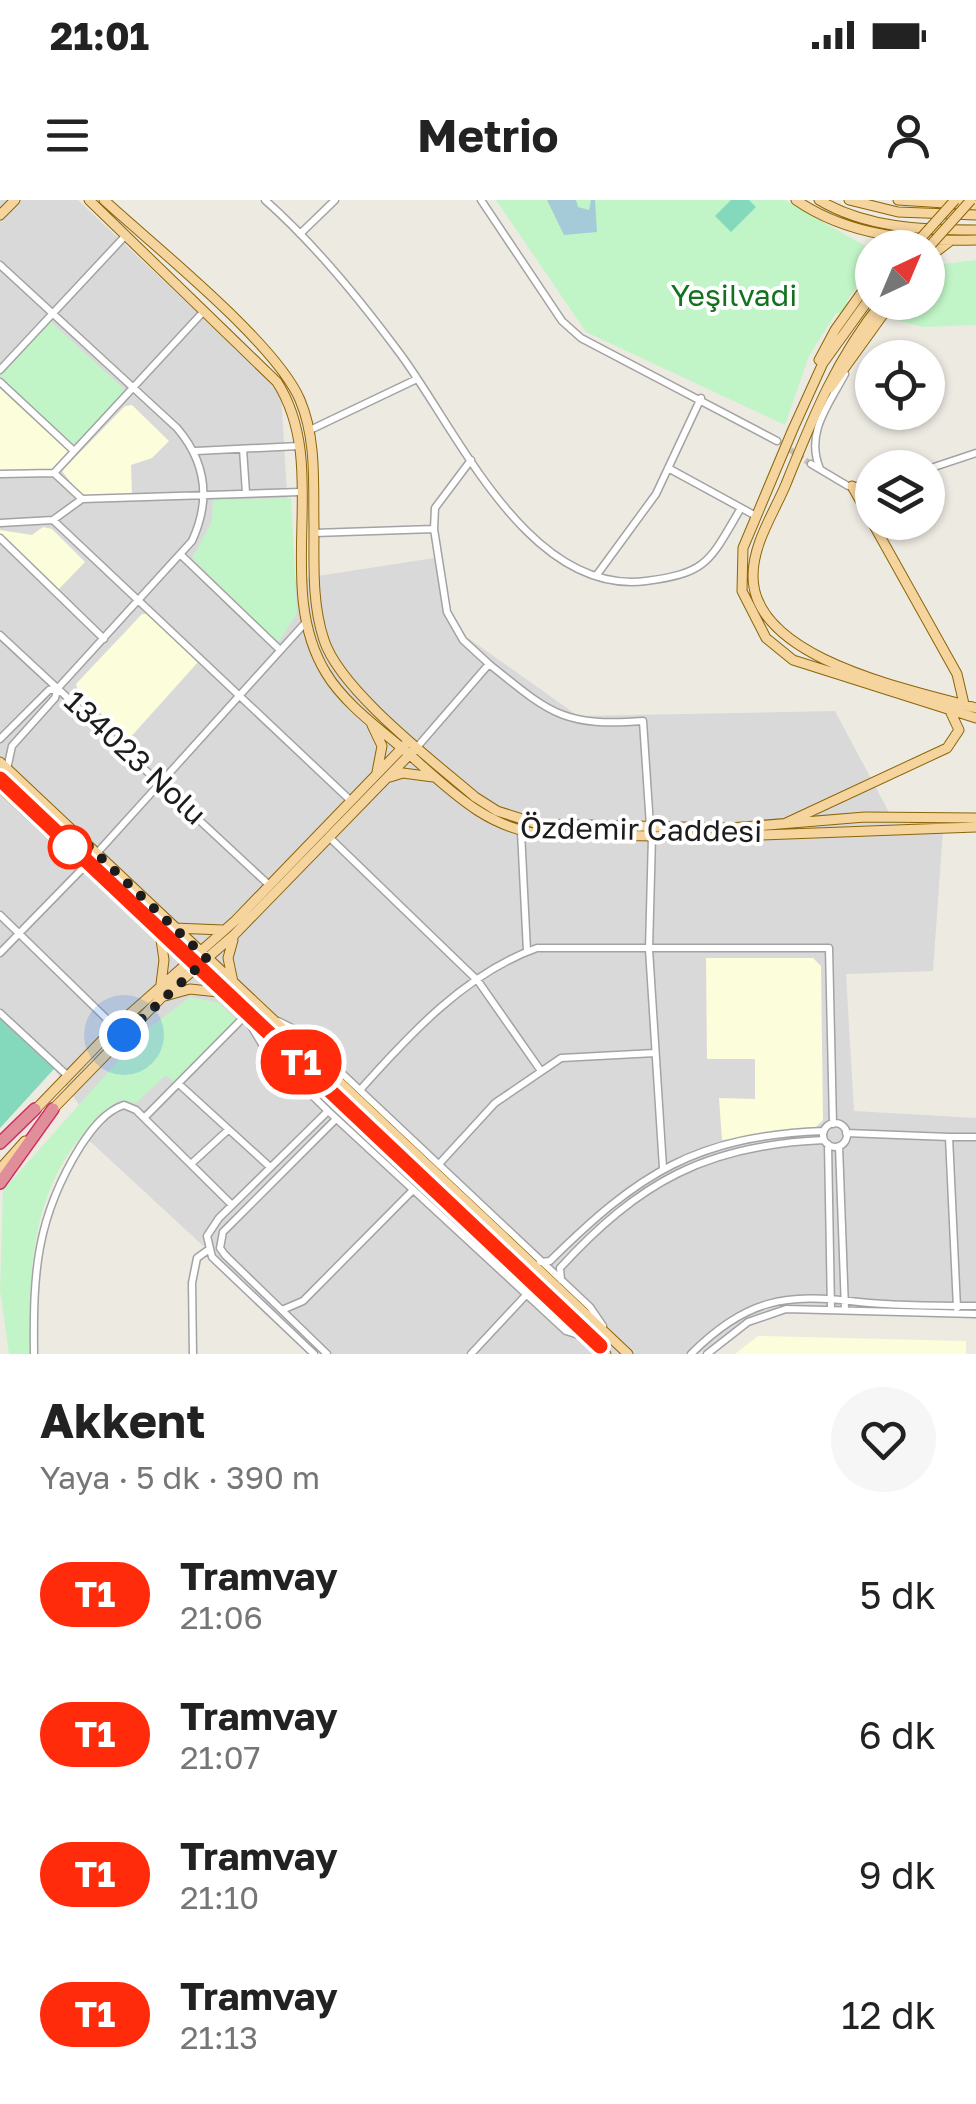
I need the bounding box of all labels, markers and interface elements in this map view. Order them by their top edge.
text: 21:01 [50,13,149,58]
icon: menu [40,108,95,163]
text: Metrio [417,108,559,162]
icon: person [881,108,936,163]
north arrow [855,230,945,320]
map controls [855,230,945,540]
park label: Yeşilvadi [671,277,797,313]
button: locate [855,340,945,430]
button: layers [855,450,945,540]
street label: 134023 Nolu [58,683,214,832]
street label: Özdemir Caddesi [520,809,763,849]
unlabelled marker [49,826,91,868]
your location [99,1010,149,1060]
line badge: T1 [256,1030,346,1094]
text: T1 [281,1041,321,1083]
button: heart [831,1387,936,1492]
text: Akkent [40,1391,205,1449]
text: Yaya · 5 dk · 390 m [40,1458,320,1496]
text: Tramvay [180,1553,338,1598]
text: 5 dk [860,1572,936,1617]
text: T1 [75,1573,115,1615]
text: 21:06 [180,1598,263,1636]
text: Tramvay [180,1693,338,1738]
text: 6 dk [859,1712,936,1757]
text: T1 [75,1713,115,1755]
text: 21:07 [180,1738,260,1776]
text: Tramvay [180,1833,338,1878]
text: 9 dk [859,1852,936,1897]
text: T1 [75,1853,115,1895]
text: 21:10 [180,1878,259,1916]
text: Tramvay [180,1973,338,2018]
text: 12 dk [841,1992,936,2037]
text: T1 [75,1993,115,2035]
text: 21:13 [180,2018,258,2056]

